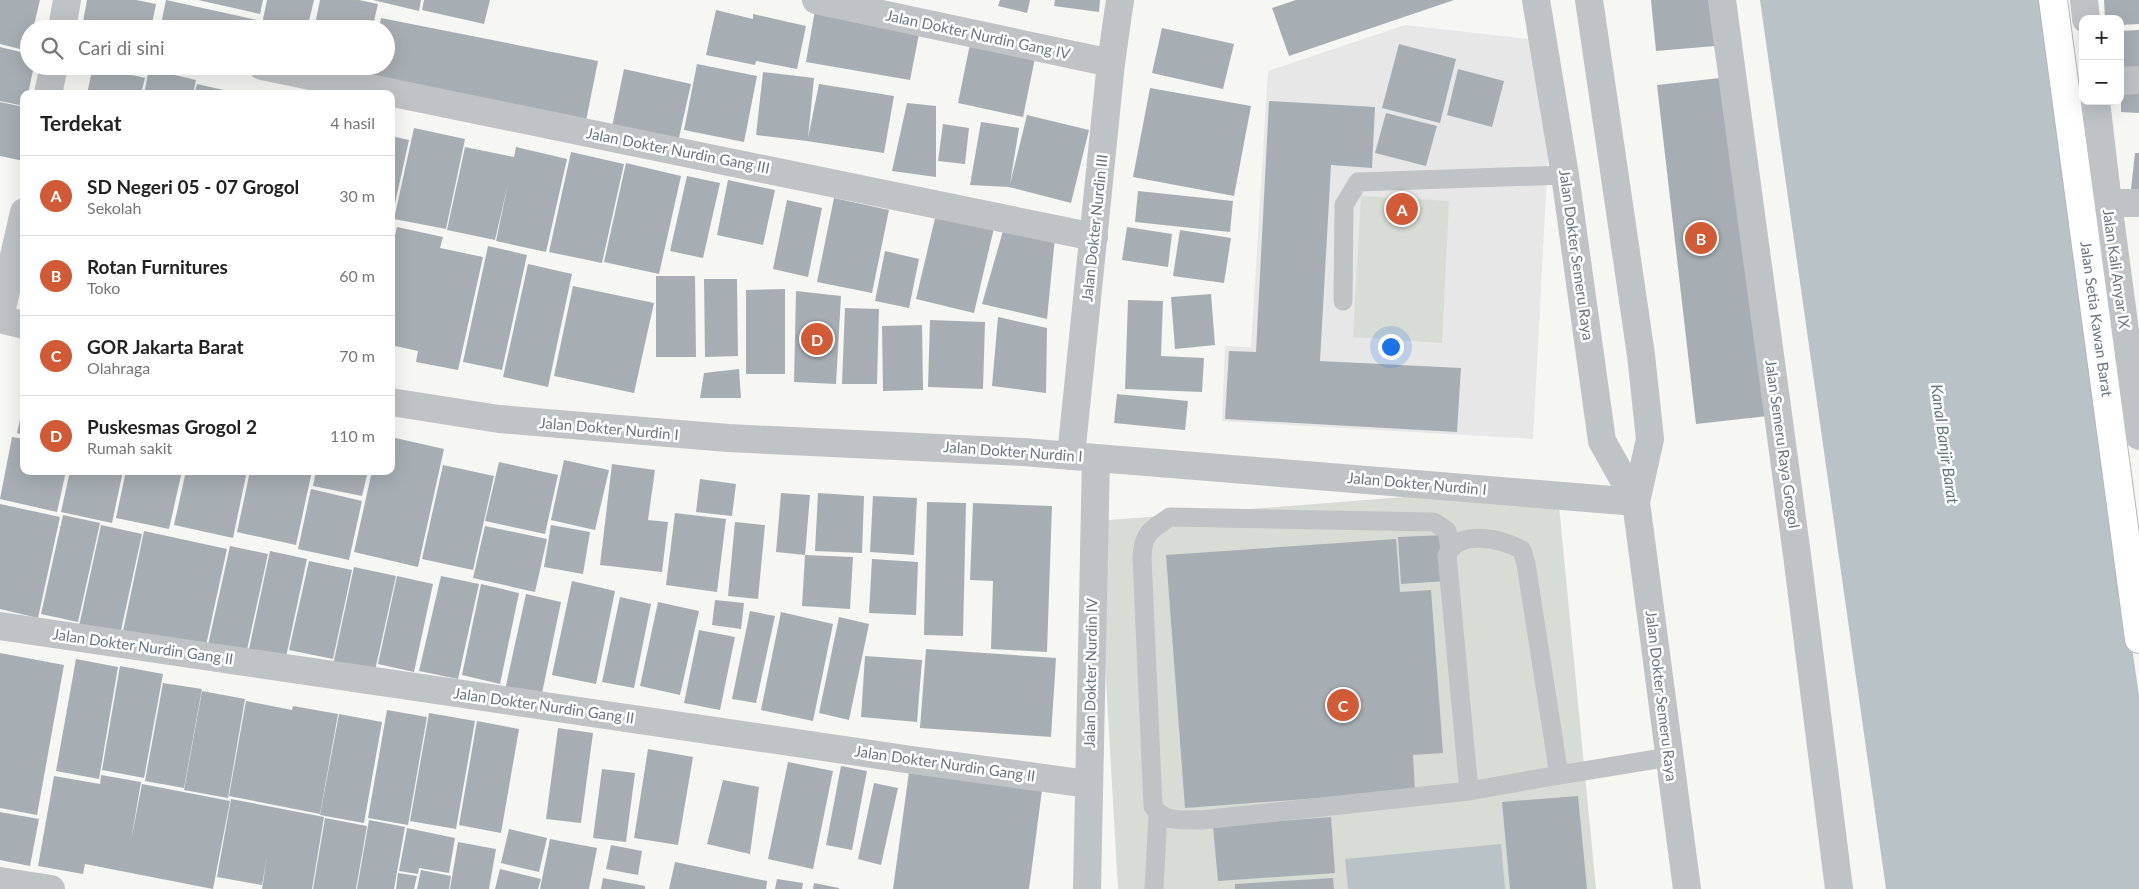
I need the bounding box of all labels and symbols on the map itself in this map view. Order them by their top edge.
street label: Jalan Dokter Nurdin Gang IV [884,6,1073,63]
street label: Jalan Dokter Nurdin Gang III [585,123,771,177]
street label: Jalan Dokter Nurdin III [1077,153,1111,302]
street label: Jalan Dokter Semeru Raya [1556,168,1598,341]
pin: A [1386,190,1418,228]
street label: Jalan Kali Anyar IX [2100,208,2134,330]
pin: B [1685,219,1717,257]
street label: Jalan Setia Kawan Barat [2077,240,2117,398]
pin: D [801,320,833,358]
your location [1378,334,1404,360]
street label: Jalan Semeru Raya Grogol [1762,358,1804,529]
water label: Kanal Banjir Barat [1928,383,1963,505]
street label: Jalan Dokter Nurdin I [539,413,679,443]
street label: Jalan Dokter Nurdin I [943,437,1083,465]
street label: Jalan Dokter Nurdin I [1347,468,1487,498]
street label: Jalan Dokter Nurdin IV [1080,597,1100,748]
street label: Jalan Dokter Semeru Raya [1643,609,1681,782]
street label: Jalan Dokter Nurdin Gang II [52,624,235,668]
street label: Jalan Dokter Nurdin Gang II [453,683,636,727]
pin: C [1327,686,1359,724]
street label: Jalan Dokter Nurdin Gang II [854,741,1037,785]

